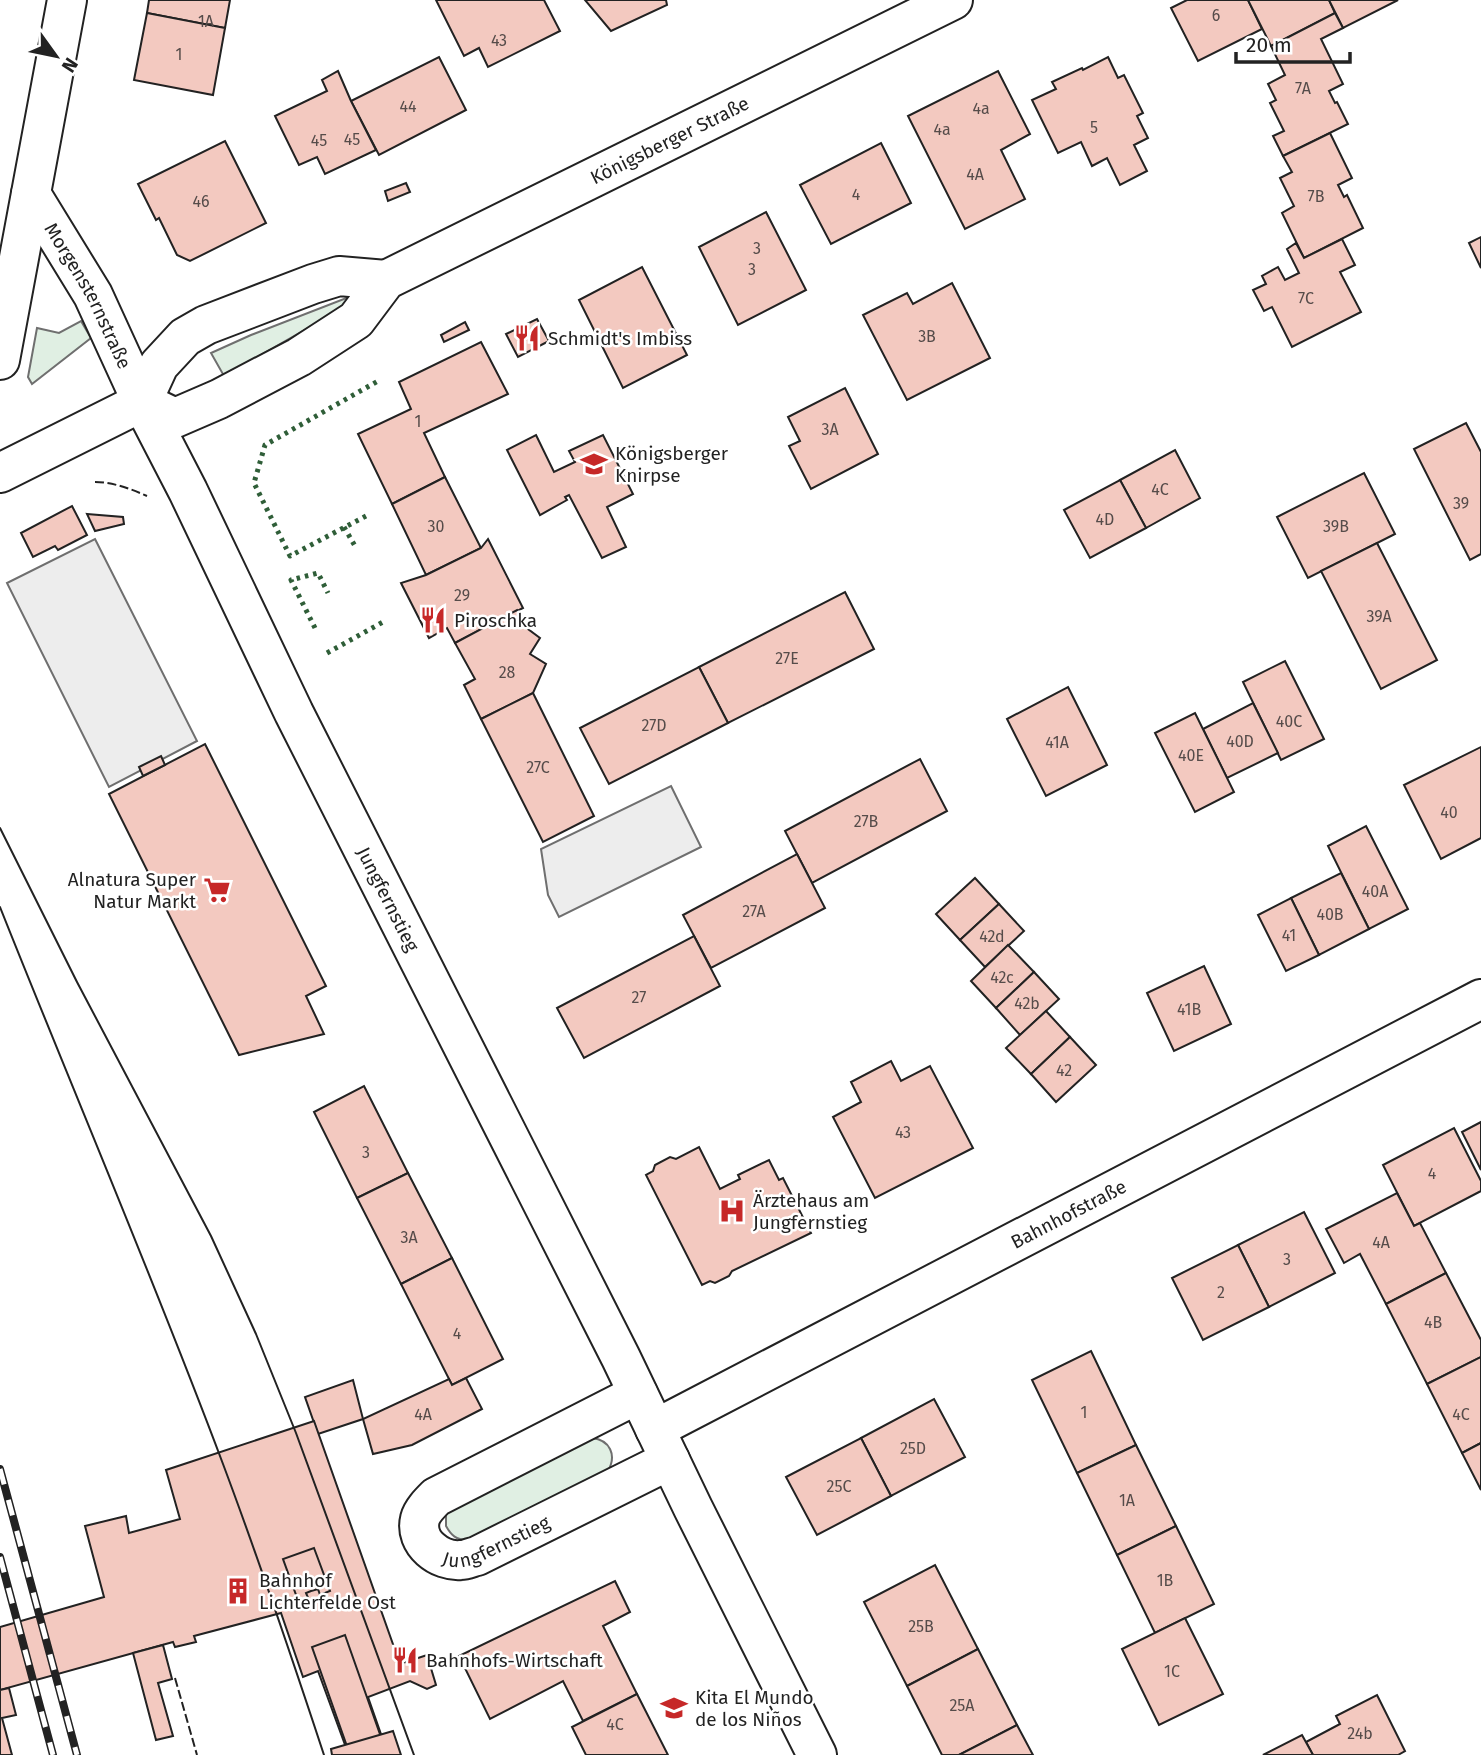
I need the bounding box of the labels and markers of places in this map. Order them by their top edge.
restaurant icon: Schmidt's Imbiss [512,323,542,353]
place label: Schmidt's Imbiss [548,327,692,350]
place label: Königsberger Knirpse [615,442,729,487]
school or university icon: Königsberger Knirpse [579,449,609,479]
restaurant icon: Piroschka [418,605,448,635]
place label: Piroschka [454,609,537,632]
place label: Alnatura Super Natur Markt [68,868,197,913]
supermarket icon: Alnatura Super Natur Markt [202,875,232,905]
place label: Ärztehaus am Jungfernstieg [753,1189,869,1234]
hospital icon: Ärztehaus am Jungfernstieg [717,1196,747,1226]
place label: Bahnhof Lichterfelde Ost [259,1569,396,1614]
building icon: Bahnhof Lichterfelde Ost [223,1576,253,1606]
restaurant icon: Bahnhofs-Wirtschaft [390,1645,420,1675]
place label: Bahnhofs-Wirtschaft [426,1649,603,1672]
place label: Kita El Mundo de los Niños [695,1686,814,1731]
school or university icon: Kita El Mundo de los Niños [659,1693,689,1723]

